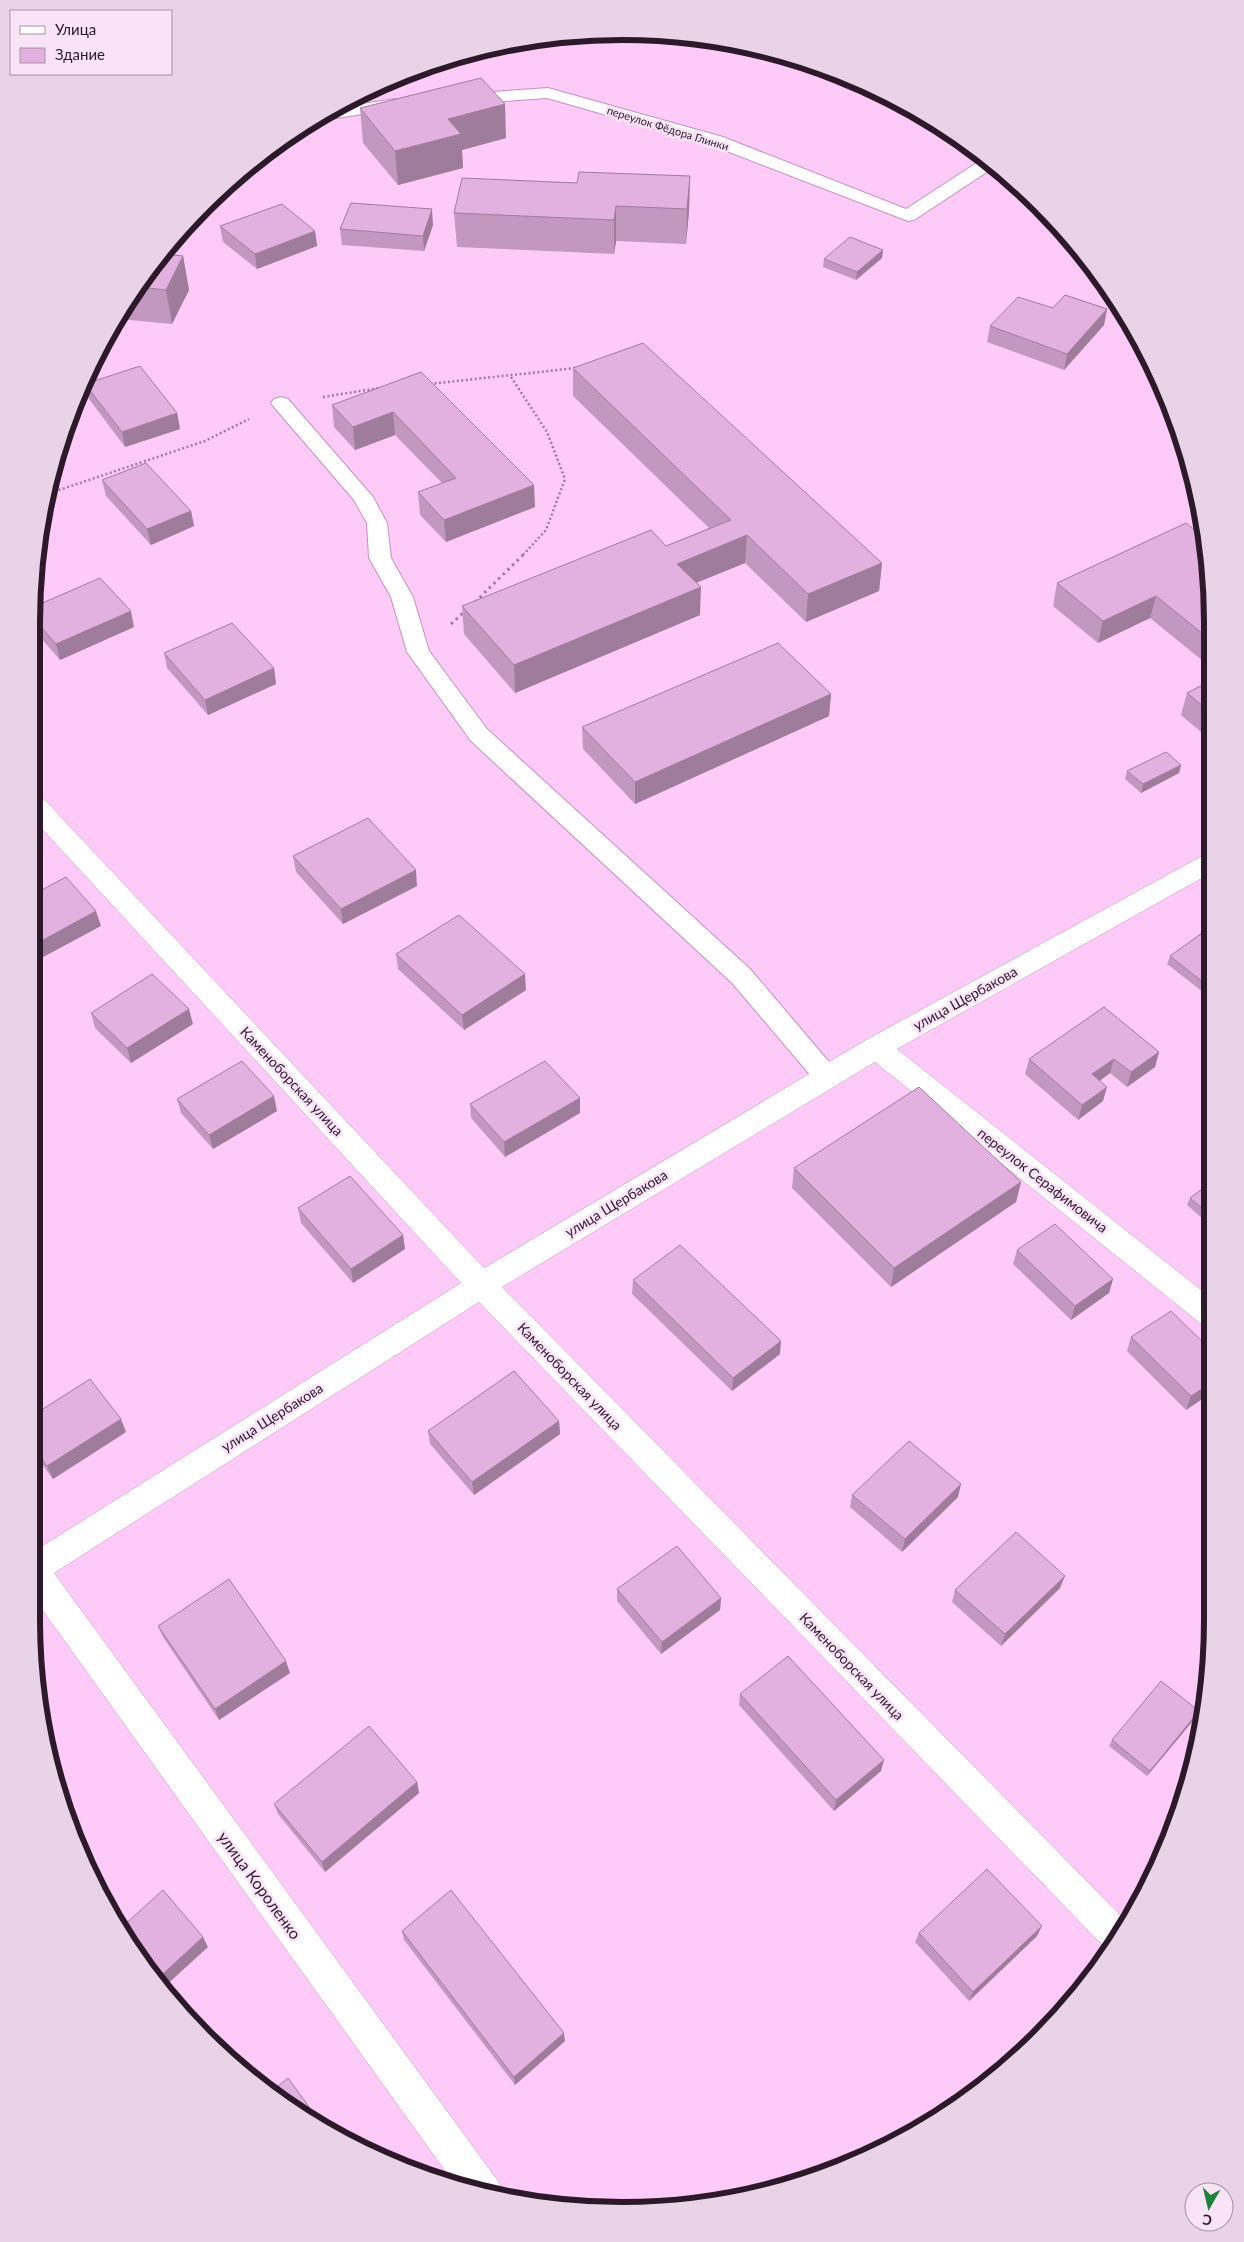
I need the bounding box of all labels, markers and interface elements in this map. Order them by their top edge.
legend [10,10,172,75]
text: Улица [55,20,96,38]
text: Здание [55,45,105,63]
street label: переулок Фёдора Глинки [606,103,730,153]
street label: улица Щербакова [910,962,1020,1034]
street label: Каменоборская улица [237,1023,347,1139]
street label: переулок Серафимовича [975,1124,1111,1236]
street label: улица Щербакова [562,1166,670,1240]
street label: Каменоборская улица [514,1319,626,1433]
street label: улица Щербакова [218,1379,326,1455]
street label: Каменоборская улица [796,1609,908,1723]
street label: улица Короленко [215,1827,305,1943]
north arrow [1184,2182,1234,2232]
text: С [1201,2211,1213,2229]

